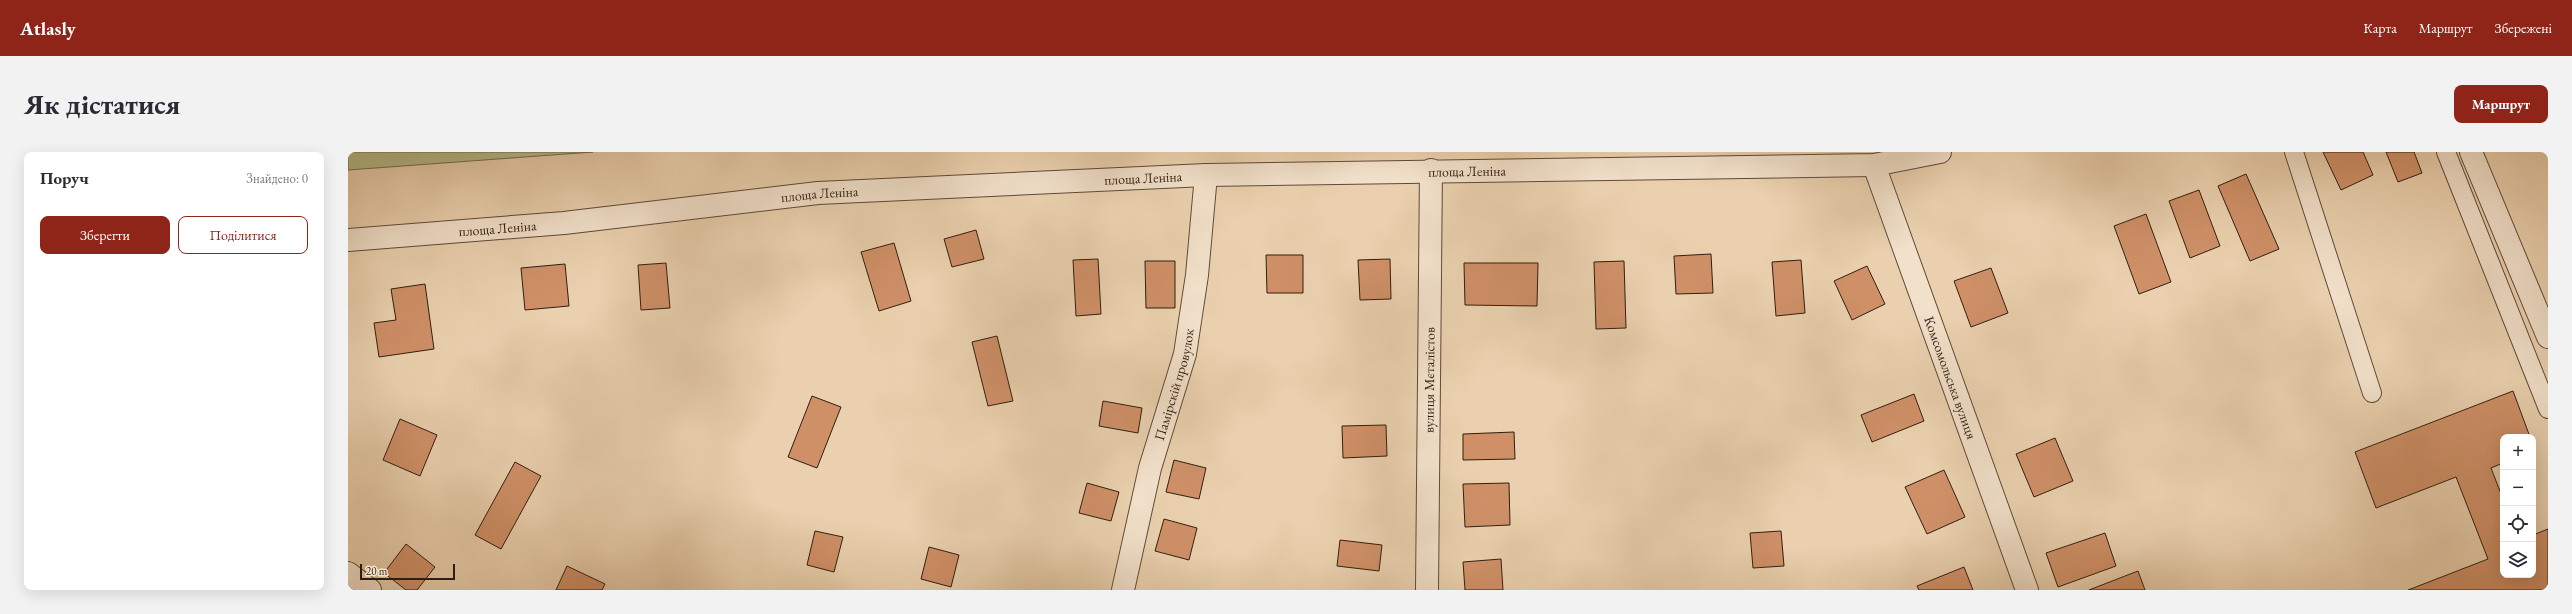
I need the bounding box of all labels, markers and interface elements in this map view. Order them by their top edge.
text: Atlasly [20,16,76,41]
text: Карта [2363,19,2397,37]
text: Маршрут [2419,19,2473,37]
text: Збережені [2495,19,2552,37]
button: Маршрут [2454,85,2548,123]
text: Як дістатися [24,86,180,122]
street label: площа Леніна [1428,162,1507,181]
text: Поруч [40,167,89,189]
street label: площа Леніна [1104,167,1183,189]
text: Знайдено: 0 [246,170,308,187]
street label: площа Леніна [780,182,859,206]
button: Зберегти [40,216,170,254]
button: Поділитися [178,216,308,254]
street label: площа Леніна [458,216,537,240]
street label: Комсомольська вулиця [1920,314,1981,442]
street label: Памірскій провулок [1150,327,1198,443]
street label: вулиця Мєталістов [1419,327,1439,433]
map controls [2500,434,2536,578]
button: + [2500,434,2536,470]
button: − [2500,470,2536,506]
button: locate [2500,506,2536,542]
button: layers [2500,542,2536,578]
scale bar [360,562,455,581]
text: 20 m [366,564,387,578]

